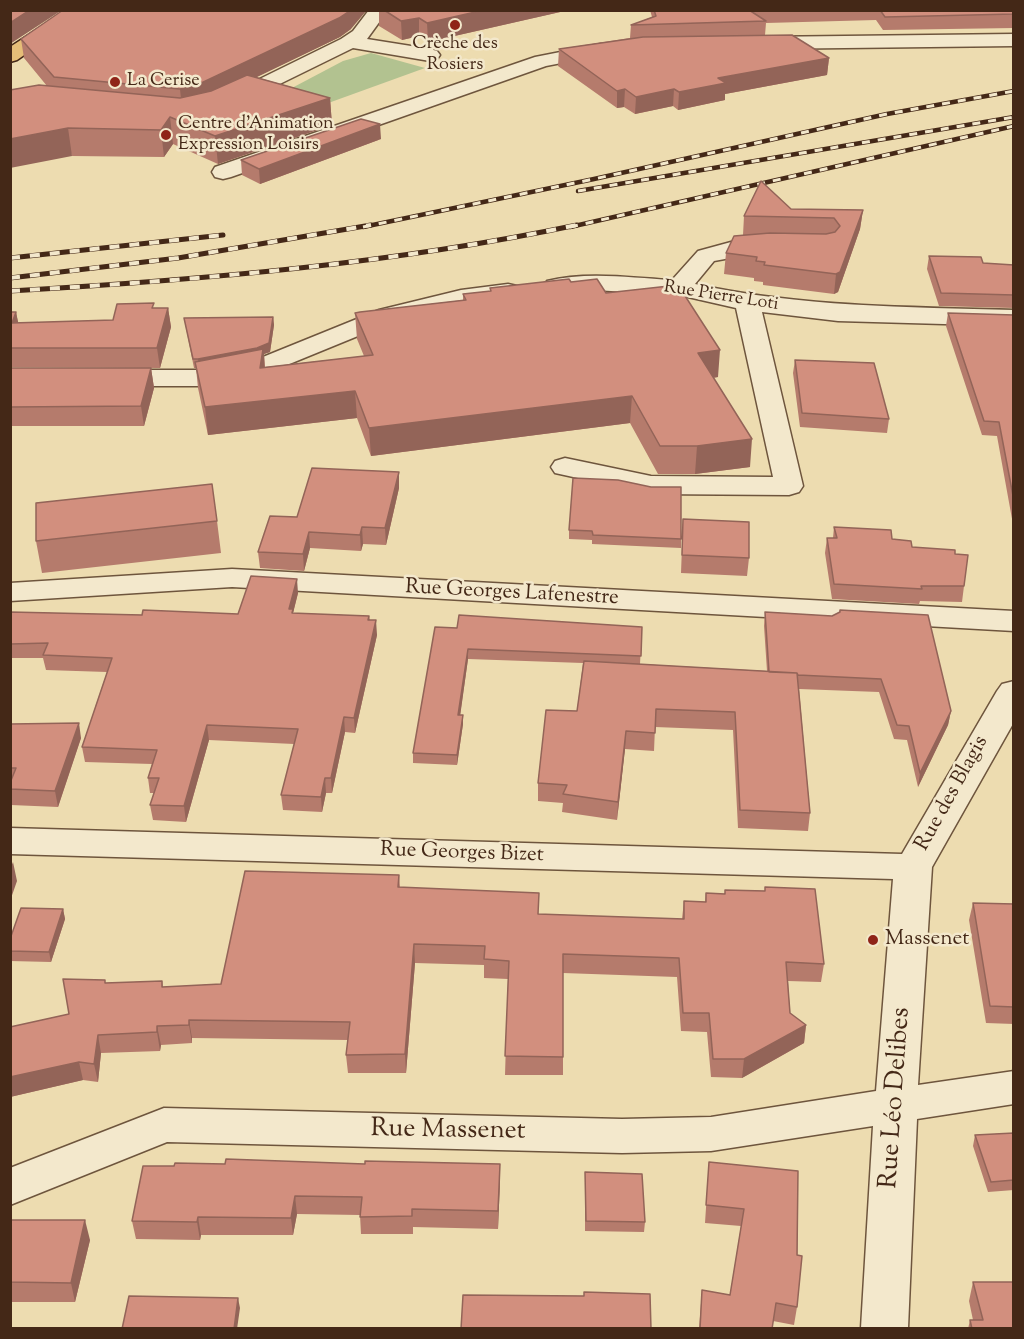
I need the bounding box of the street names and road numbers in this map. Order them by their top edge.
street label: Rue Pierre Loti [662,277,780,317]
street label: Rue Georges Lafenestre [405,576,619,612]
street label: Rue des Blagis [911,732,995,856]
street label: Rue Georges Bizet [380,839,544,869]
street label: Rue Léo Delibes [875,1006,919,1190]
street label: Rue Massenet [370,1115,526,1149]

